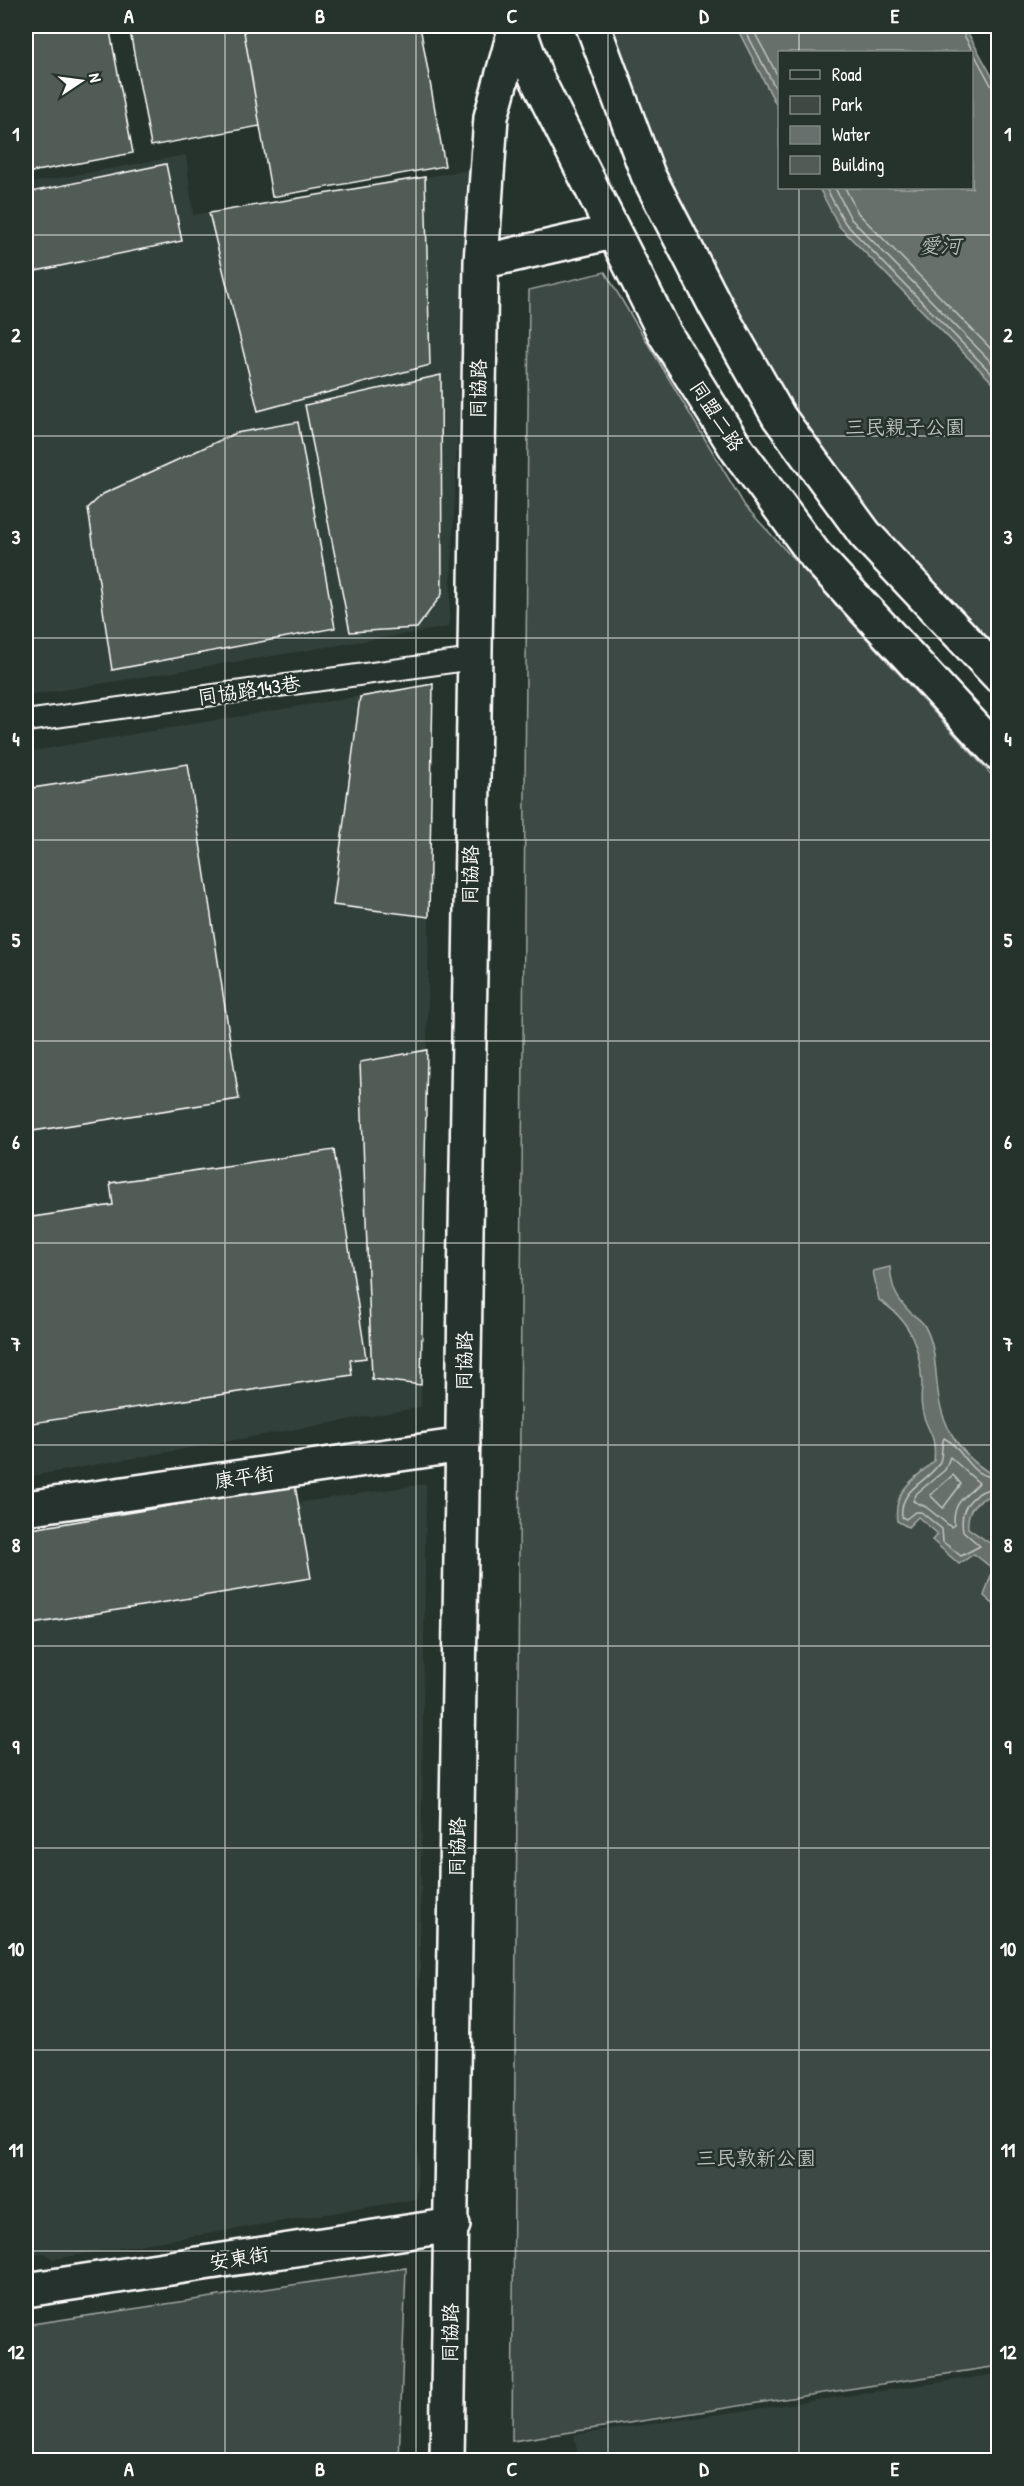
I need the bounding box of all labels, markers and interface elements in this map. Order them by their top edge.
text: A [124,2,134,29]
text: B [315,2,325,29]
text: C [507,2,518,29]
text: D [699,2,709,29]
text: E [891,2,900,29]
north arrow [51,51,111,111]
legend [778,51,973,189]
text: Road [832,62,862,87]
text: N [84,71,107,85]
text: Park [832,92,863,117]
text: 1 [12,120,20,147]
text: 1 [1004,120,1012,147]
text: Water [832,122,870,147]
text: Building [832,152,884,177]
water label: 愛河 [919,231,964,260]
text: 2 [11,321,21,348]
text: 2 [1003,321,1013,348]
street label: 同協路 [463,358,492,419]
street label: 同盟二路 [684,375,751,457]
park label: 三民親子公園 [845,413,965,440]
text: 3 [12,523,21,550]
text: 3 [1004,523,1013,550]
street label: 同協路143巷 [196,669,303,710]
text: 4 [12,725,20,752]
text: 4 [1004,725,1012,752]
street label: 同協路 [455,844,484,905]
text: 5 [12,926,21,953]
text: 5 [1004,926,1013,953]
text: 6 [12,1128,20,1155]
text: 6 [1004,1128,1012,1155]
text: 7 [10,1330,21,1357]
street label: 同協路 [449,1330,478,1391]
text: 7 [1002,1330,1013,1357]
street label: 康平街 [212,1459,276,1494]
text: 8 [12,1531,21,1558]
text: 8 [1004,1531,1013,1558]
text: 9 [12,1733,20,1760]
text: 9 [1004,1733,1012,1760]
street label: 同協路 [442,1816,471,1877]
text: 10 [8,1935,24,1962]
text: 10 [1000,1935,1016,1962]
text: 11 [9,2136,23,2163]
text: 11 [1001,2136,1015,2163]
park label: 三民敦新公園 [696,2144,816,2171]
street label: 安東街 [207,2239,271,2276]
street label: 同協路 [435,2302,464,2363]
text: 12 [8,2338,25,2365]
text: 12 [1000,2338,1017,2365]
text: A [124,2455,134,2482]
text: B [315,2455,325,2482]
text: C [507,2455,518,2482]
text: D [699,2455,709,2482]
text: E [891,2455,900,2482]

